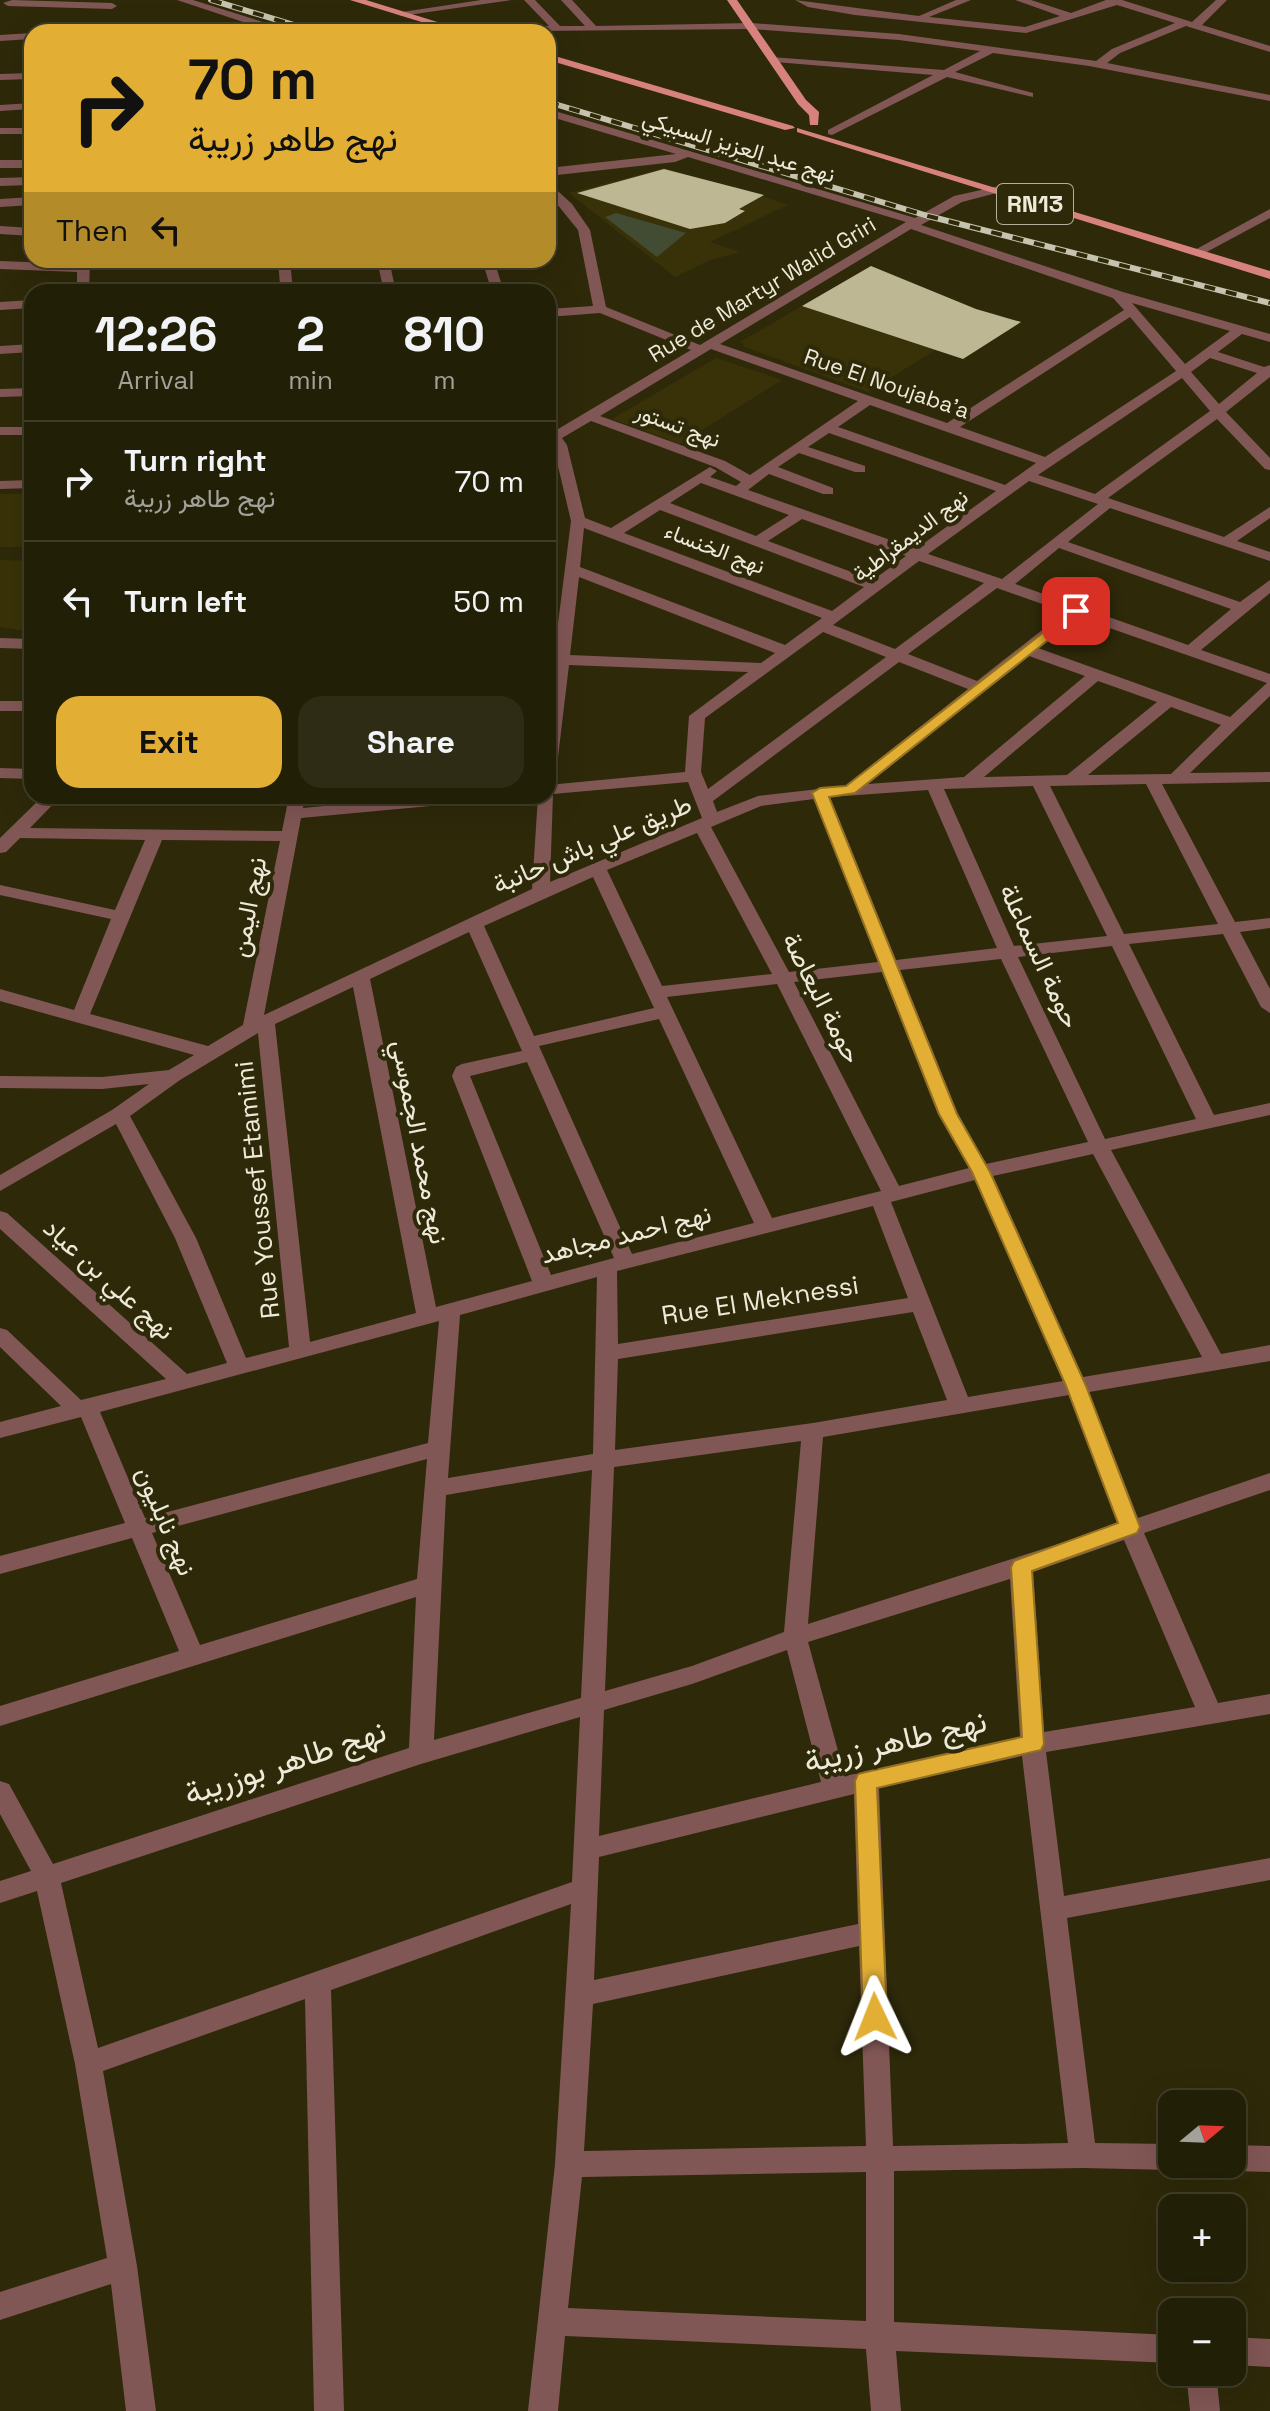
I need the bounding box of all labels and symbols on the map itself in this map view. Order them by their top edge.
street label: نهج عبد العزيز السبيكي [638,103,839,193]
road number: RN13 [997,184,1073,224]
street label: Rue de Martyr Walid Griri [643,210,881,368]
street label: Rue El Noujaba'a [801,342,974,425]
street label: نهج تستور [630,396,724,454]
street label: نهج الديمقراطية [847,482,974,588]
street label: نهج الخنساء [661,516,769,581]
pin [1042,577,1110,645]
street label: طريق علي باش حانبة [487,787,698,905]
street label: نهج اليمن [222,854,275,960]
street label: حومة السماعلة [992,878,1088,1034]
street label: حومة البعاصة [775,927,869,1069]
street label: نهج محمد الجموسي [380,1037,456,1248]
street label: Rue Youssef Etamimi [227,1059,287,1321]
street label: نهج احمد مجاهد [537,1196,715,1273]
street label: نهج علي بن عياد [33,1211,182,1350]
street label: Rue El Meknessi [659,1268,861,1332]
street label: نهج نابليون [127,1461,204,1581]
street label: نهج طاهر زريبة [800,1701,991,1783]
street label: نهج طاهر بوزريبة [179,1711,392,1815]
position arrow [833,1975,917,2059]
north arrow [1158,2090,1246,2178]

